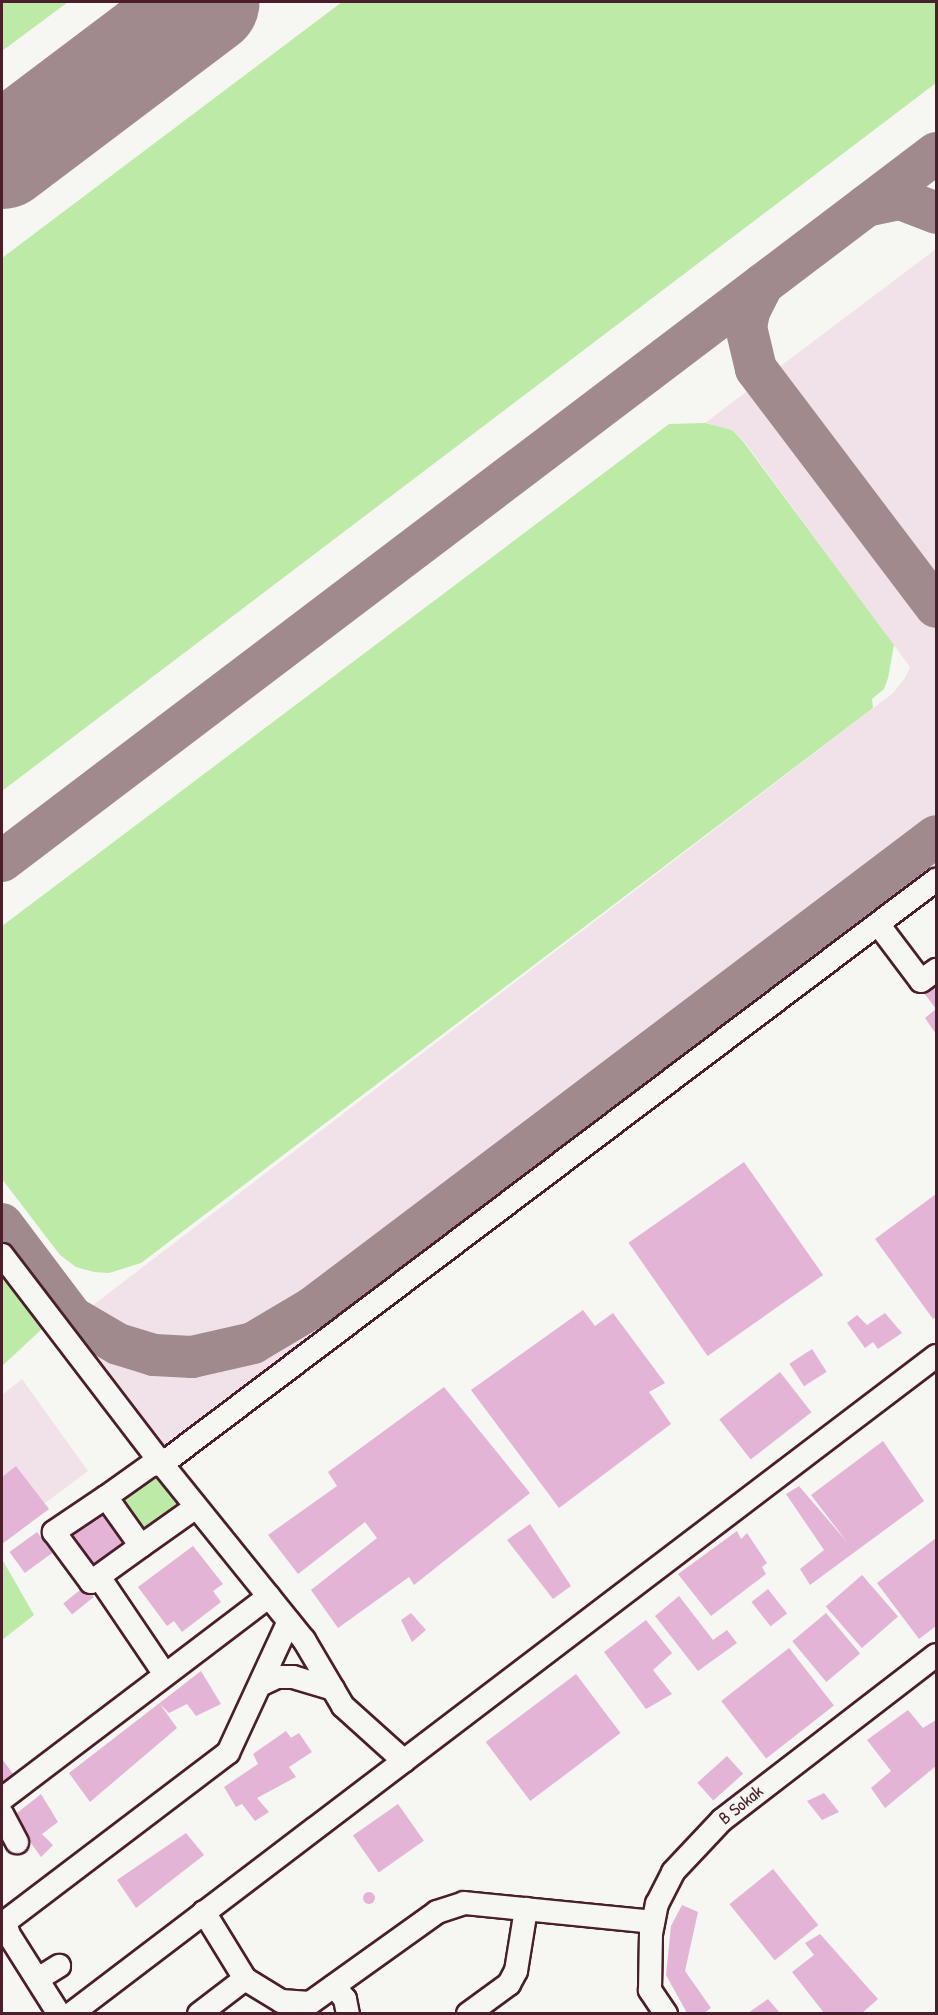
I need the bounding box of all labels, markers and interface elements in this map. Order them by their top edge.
street label: B Sokak [714,1781,768,1829]

